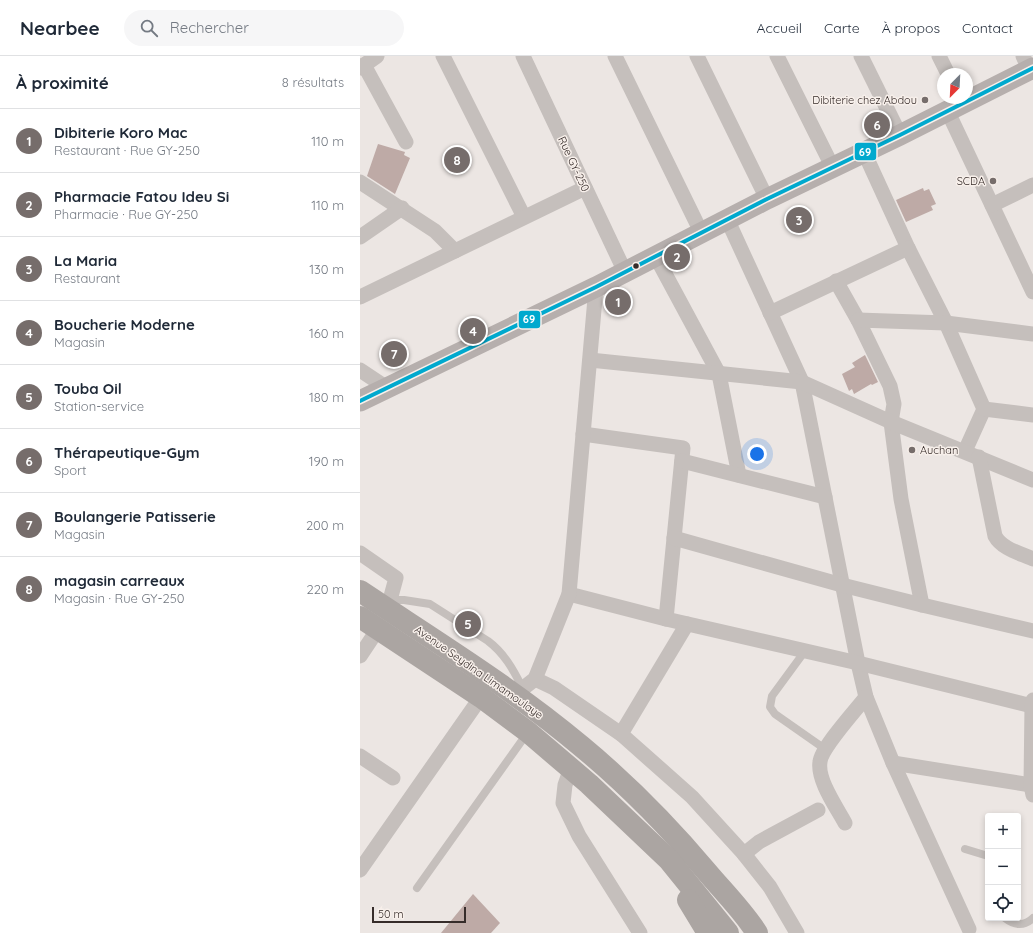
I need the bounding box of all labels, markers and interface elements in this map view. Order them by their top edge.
search box [124,10,404,46]
text: Nearbee [20,16,100,40]
icon: search [138,17,160,39]
text: Rechercher [170,18,249,37]
text: Accueil [756,19,802,37]
text: Carte [824,19,860,37]
text: À propos [882,19,940,37]
text: Contact [962,19,1013,37]
north arrow [937,68,973,104]
text: À proximité [16,72,109,93]
text: 8 résultats [282,74,344,90]
place label: Dibiterie chez Abdou [812,93,917,107]
marker: Dibiterie chez Abdou [920,95,930,105]
pin: 6 [864,110,890,140]
text: Dibiterie Koro Mac [54,123,187,142]
text: 1 [26,133,32,149]
text: 110 m [311,133,344,149]
street label: Rue GY-250 [555,134,593,194]
text: Restaurant · Rue GY-250 [54,142,200,158]
line badge: 69 [854,142,877,161]
pin: 8 [444,145,470,175]
text: 69 [859,145,871,159]
place label: SCDA [957,174,985,188]
marker: SCDA [988,176,998,186]
text: Pharmacie Fatou Ideu Si [54,187,229,206]
text: 2 [25,197,33,213]
text: 110 m [311,197,344,213]
pin: 3 [786,205,812,235]
text: Pharmacie · Rue GY-250 [54,206,198,222]
pin: 2 [664,242,690,272]
text: La Maria [54,251,117,270]
text: 3 [26,261,32,277]
text: 130 m [309,261,344,277]
unlabelled marker [631,261,641,271]
text: Restaurant [54,270,120,286]
pin: 1 [605,287,631,317]
line badge: 69 [518,310,541,329]
text: 69 [523,312,535,326]
text: Boucherie Moderne [54,315,195,334]
pin: 4 [460,316,486,346]
text: 4 [25,325,33,341]
text: 160 m [309,325,344,341]
text: Magasin [54,334,105,350]
pin: 7 [381,339,407,369]
text: Touba Oil [54,379,122,398]
text: 5 [25,389,33,405]
text: 180 m [309,389,344,405]
text: Station-service [54,398,144,414]
text: Thérapeutique-Gym [54,443,200,462]
place label: Auchan [920,443,958,457]
your location [747,444,767,464]
marker: Auchan [907,445,917,455]
text: 6 [25,453,33,469]
text: 190 m [309,453,344,469]
text: Sport [54,462,86,478]
text: Boulangerie Patisserie [54,507,216,526]
text: 7 [25,517,33,533]
text: 200 m [306,517,344,533]
text: Magasin [54,526,105,542]
text: magasin carreaux [54,571,184,590]
text: 8 [25,581,33,597]
text: 220 m [306,581,344,597]
text: Magasin · Rue GY-250 [54,590,185,606]
pin: 5 [455,609,481,639]
street label: Avenue Seydina Limamoulaye [412,622,546,722]
map controls [985,813,1021,921]
button: + [985,813,1021,849]
button: − [985,849,1021,885]
button: locate [985,885,1021,921]
scale bar [372,905,466,924]
text: 50 m [378,907,404,921]

